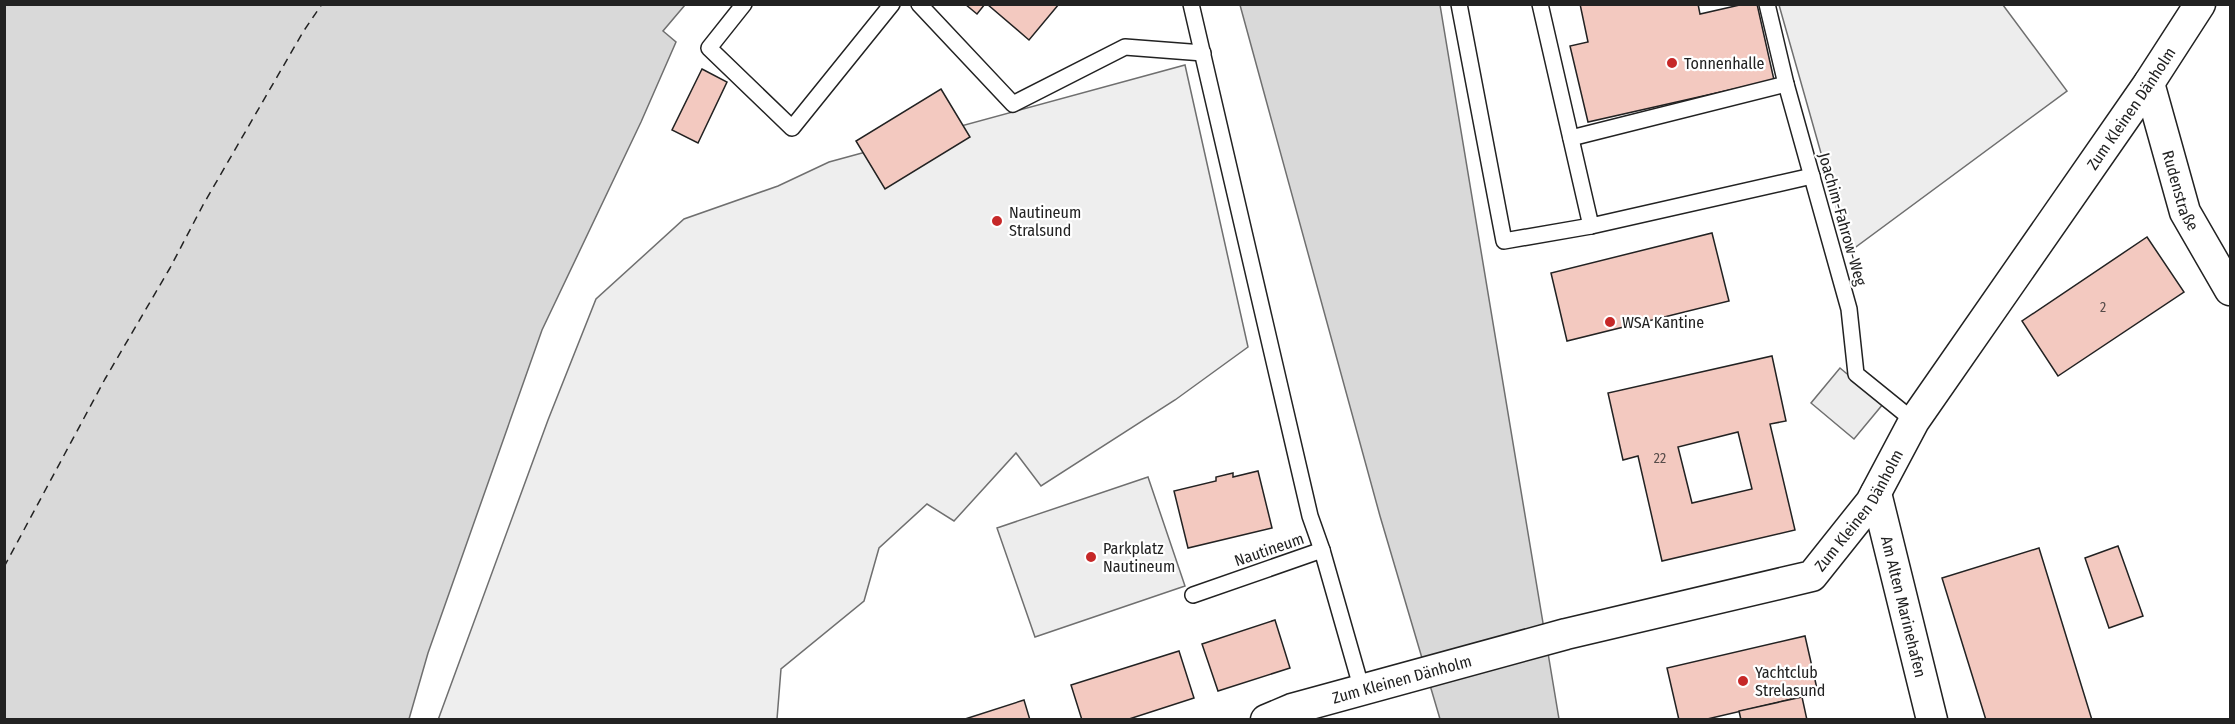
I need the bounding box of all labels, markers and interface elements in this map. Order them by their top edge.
street label: Zum Kleinen Dänholm [2083,44,2180,173]
place label: Tonnenhalle [1684,54,1765,73]
marker: Tonnenhalle [1665,56,1679,70]
street label: Rudenstraße [2158,148,2203,234]
street label: Joachim-Fahrow-Weg [1814,150,1871,288]
place label: Nautineum Stralsund [1009,203,1081,240]
marker: Nautineum Stralsund [990,214,1004,228]
house number: 2 [2100,299,2106,316]
place label: WSA Kantine [1622,313,1704,332]
marker: WSA Kantine [1603,315,1617,329]
street label: Zum Kleinen Dänholm [1811,446,1907,575]
house number: 22 [1654,450,1666,467]
street label: Nautineum [1232,529,1306,570]
street label: Am Alten Marinehafen [1877,534,1930,679]
place label: Parkplatz Nautineum [1103,539,1175,576]
marker: Parkplatz Nautineum [1084,550,1098,564]
street label: Zum Kleinen Dänholm [1330,651,1474,708]
place label: Yachtclub Strelasund [1755,663,1825,700]
marker: Yachtclub Strelasund [1736,674,1750,688]

